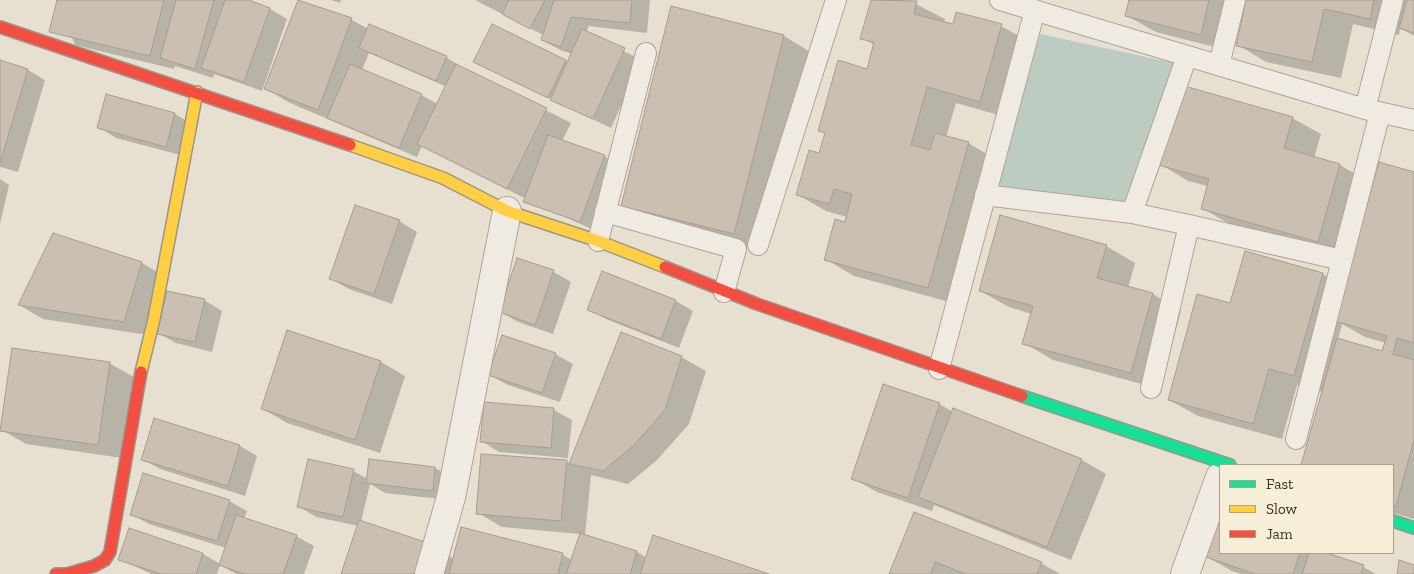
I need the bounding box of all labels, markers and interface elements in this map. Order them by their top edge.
legend [1219,464,1394,554]
text: Fast [1266,475,1294,493]
text: Slow [1266,500,1297,518]
text: Jam [1266,525,1293,543]

